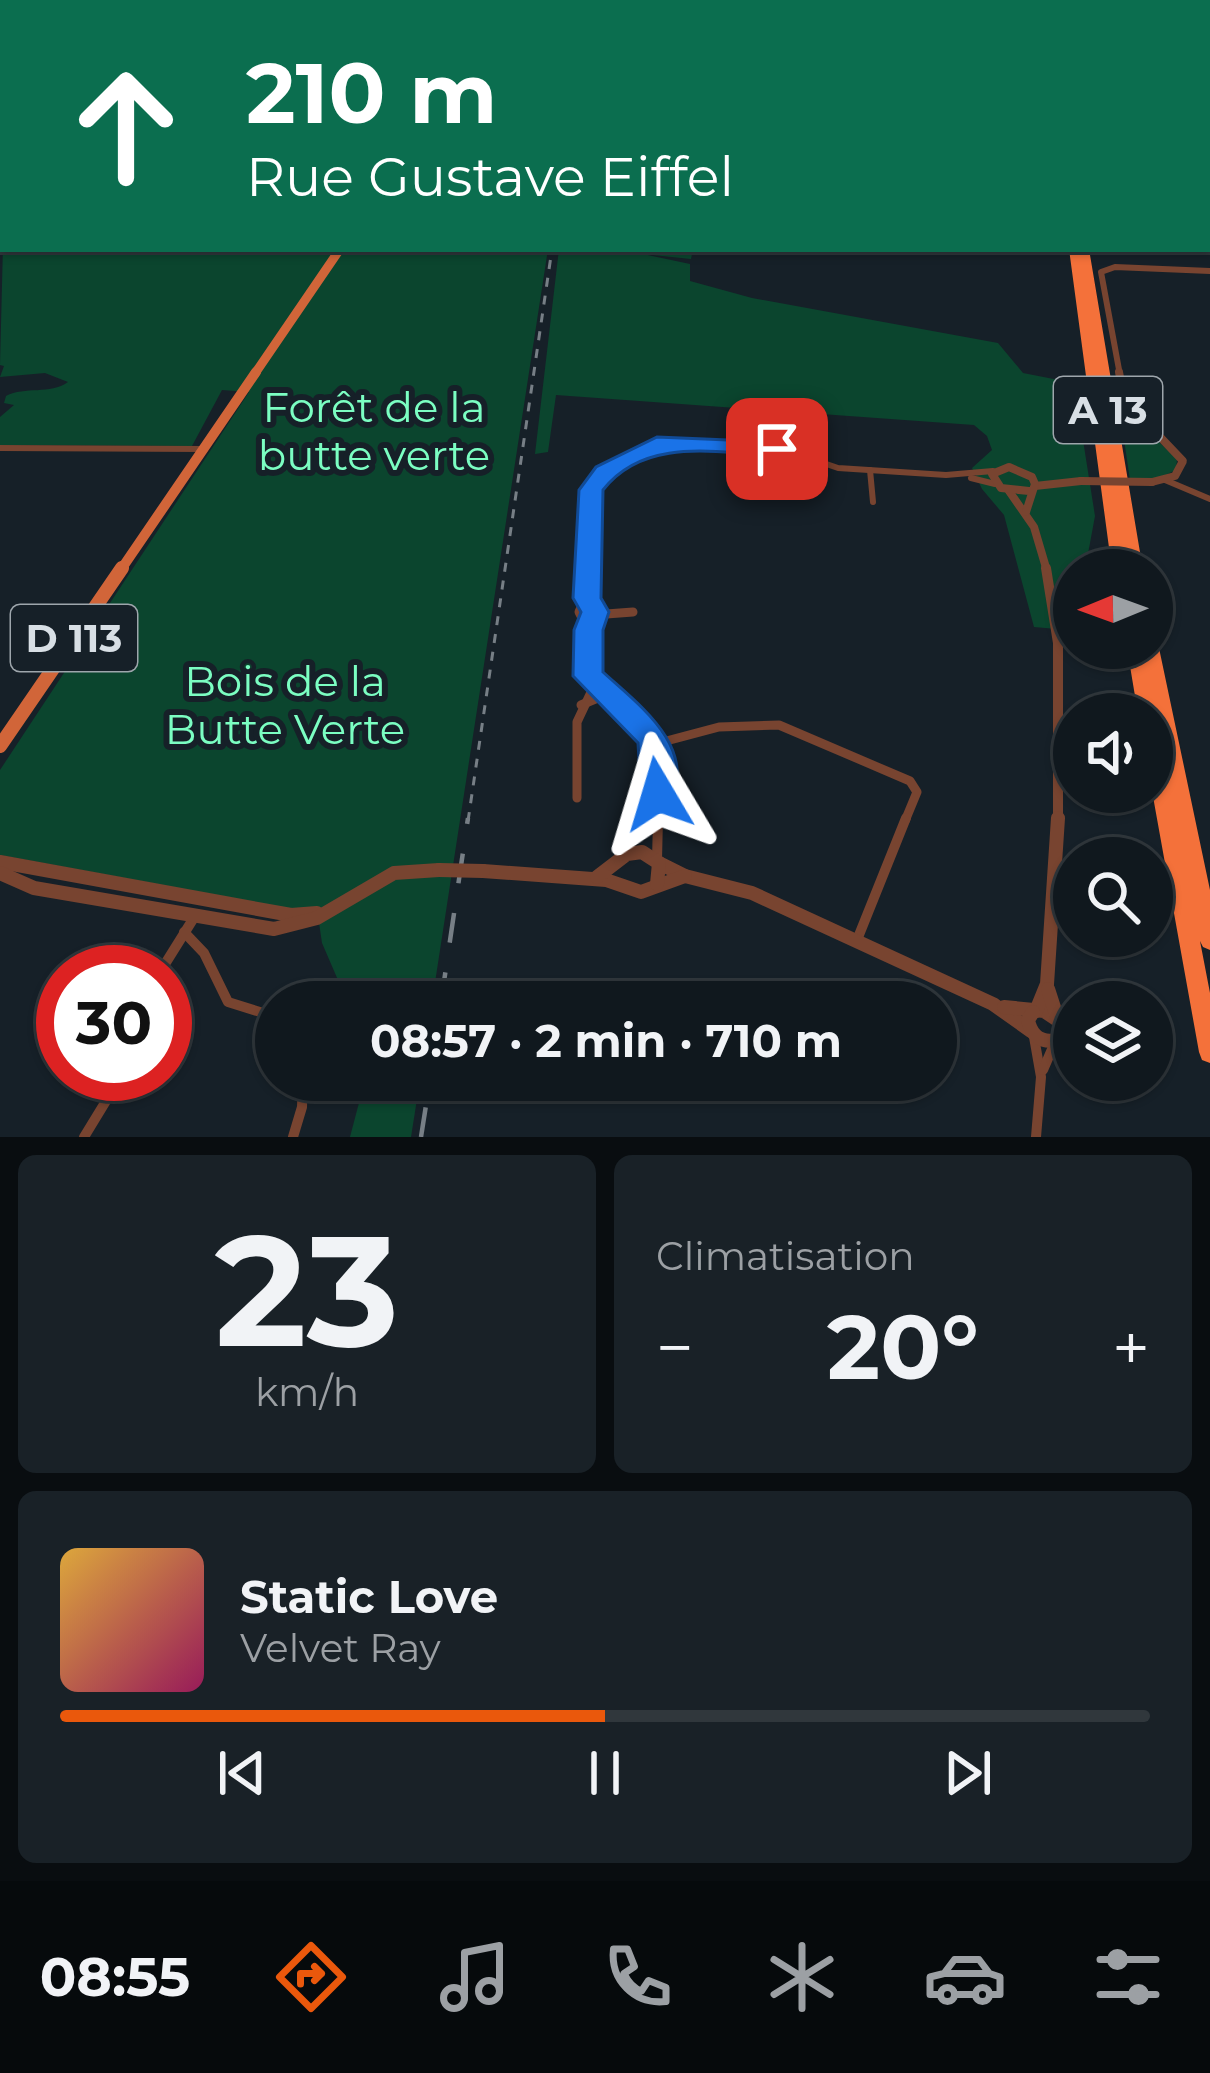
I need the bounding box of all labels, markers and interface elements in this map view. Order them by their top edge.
text: 210 m [246,42,497,144]
icon: ahead [48,48,204,204]
text: Rue Gustave Eiffel [246,144,734,210]
road number: A 13 [1054,377,1162,443]
park label: Forêt de la butte verte [258,381,490,481]
pin [726,398,828,500]
icon: arrive [744,416,810,482]
north arrow [1053,549,1173,669]
map controls [1053,549,1173,1101]
road number: D 113 [11,605,137,671]
park label: Bois de la Butte Verte [165,655,405,755]
button: sound [1053,693,1173,813]
position arrow [595,731,721,857]
button: search [1053,837,1173,957]
speed limit sign: 30 [36,945,192,1101]
button: layers [1053,981,1173,1101]
text: 08:57 · 2 min · 710 m [370,1013,842,1068]
text: 23 [215,1195,399,1385]
text: Climatisation [656,1232,915,1280]
text: 20° [827,1292,979,1402]
text: − [656,1307,694,1388]
text: + [1112,1307,1150,1388]
text: km/h [255,1368,359,1416]
text: Static Love [240,1569,498,1624]
text: Velvet Ray [240,1624,441,1672]
icon: previous [209,1740,275,1806]
icon: pause [572,1740,638,1806]
icon: next [935,1740,1001,1806]
icon: directions [269,1935,353,2019]
icon: music [433,1935,517,2019]
icon: phone [596,1935,680,2019]
icon: climate [760,1935,844,2019]
icon: car [923,1935,1007,2019]
icon: filters [1086,1935,1170,2019]
text: 08:55 [40,1944,190,2010]

